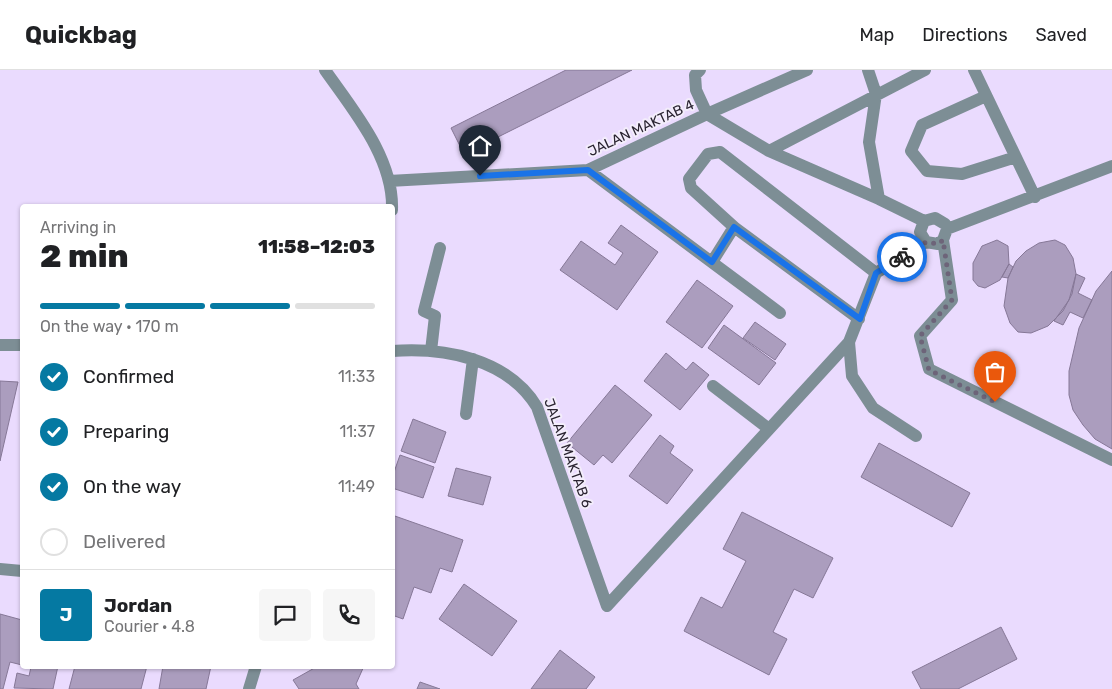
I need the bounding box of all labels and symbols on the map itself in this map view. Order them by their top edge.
street label: JALAN MAKTAB 4 [585,96,697,160]
pin [459,125,501,176]
courier [877,232,927,282]
pin [974,351,1016,402]
street label: JALAN MAKTAB 6 [540,396,596,510]

